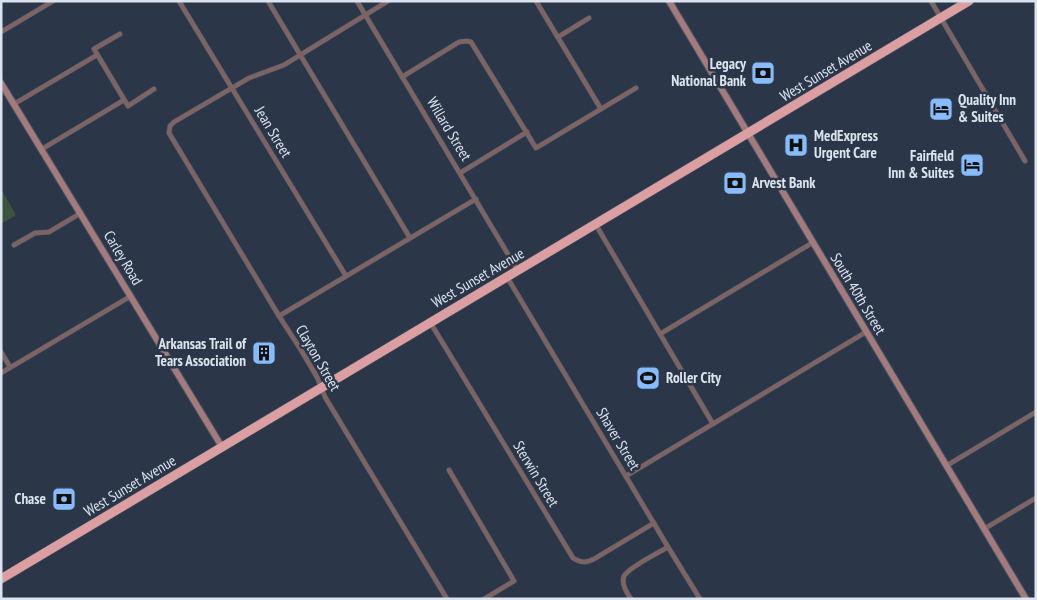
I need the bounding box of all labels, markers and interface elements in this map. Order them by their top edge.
street label: West Sunset Avenue [776,36,875,105]
place label: Legacy National Bank [671,54,747,90]
bank icon: Legacy National Bank [750,60,776,86]
place label: Quality Inn & Suites [958,90,1016,126]
street label: Willard Street [423,93,476,164]
hotel icon: Quality Inn & Suites [928,96,954,122]
street label: Jean Street [250,102,296,161]
place label: MedExpress Urgent Care [814,126,878,162]
hospital icon: MedExpress Urgent Care [783,132,809,158]
place label: Fairfield Inn & Suites [888,146,954,182]
hotel icon: Fairfield Inn & Suites [959,152,985,178]
bank icon: Arvest Bank [722,170,748,196]
place label: Arvest Bank [751,173,816,192]
street label: Carley Road [100,227,147,288]
street label: West Sunset Avenue [428,243,527,312]
street label: South 40th Street [827,250,890,338]
street label: Clayton Street [292,321,345,394]
place label: Arkansas Trail of Tears Association [155,334,247,370]
building icon: Arkansas Trail of Tears Association [251,340,277,366]
sports icon: Roller City [635,365,661,391]
place label: Roller City [666,368,722,387]
street label: Shaver Street [592,404,644,473]
street label: Sterwin Street [509,437,564,510]
street label: West Sunset Avenue [80,451,179,520]
bank icon: Chase [51,486,77,512]
place label: Chase [15,489,46,508]

